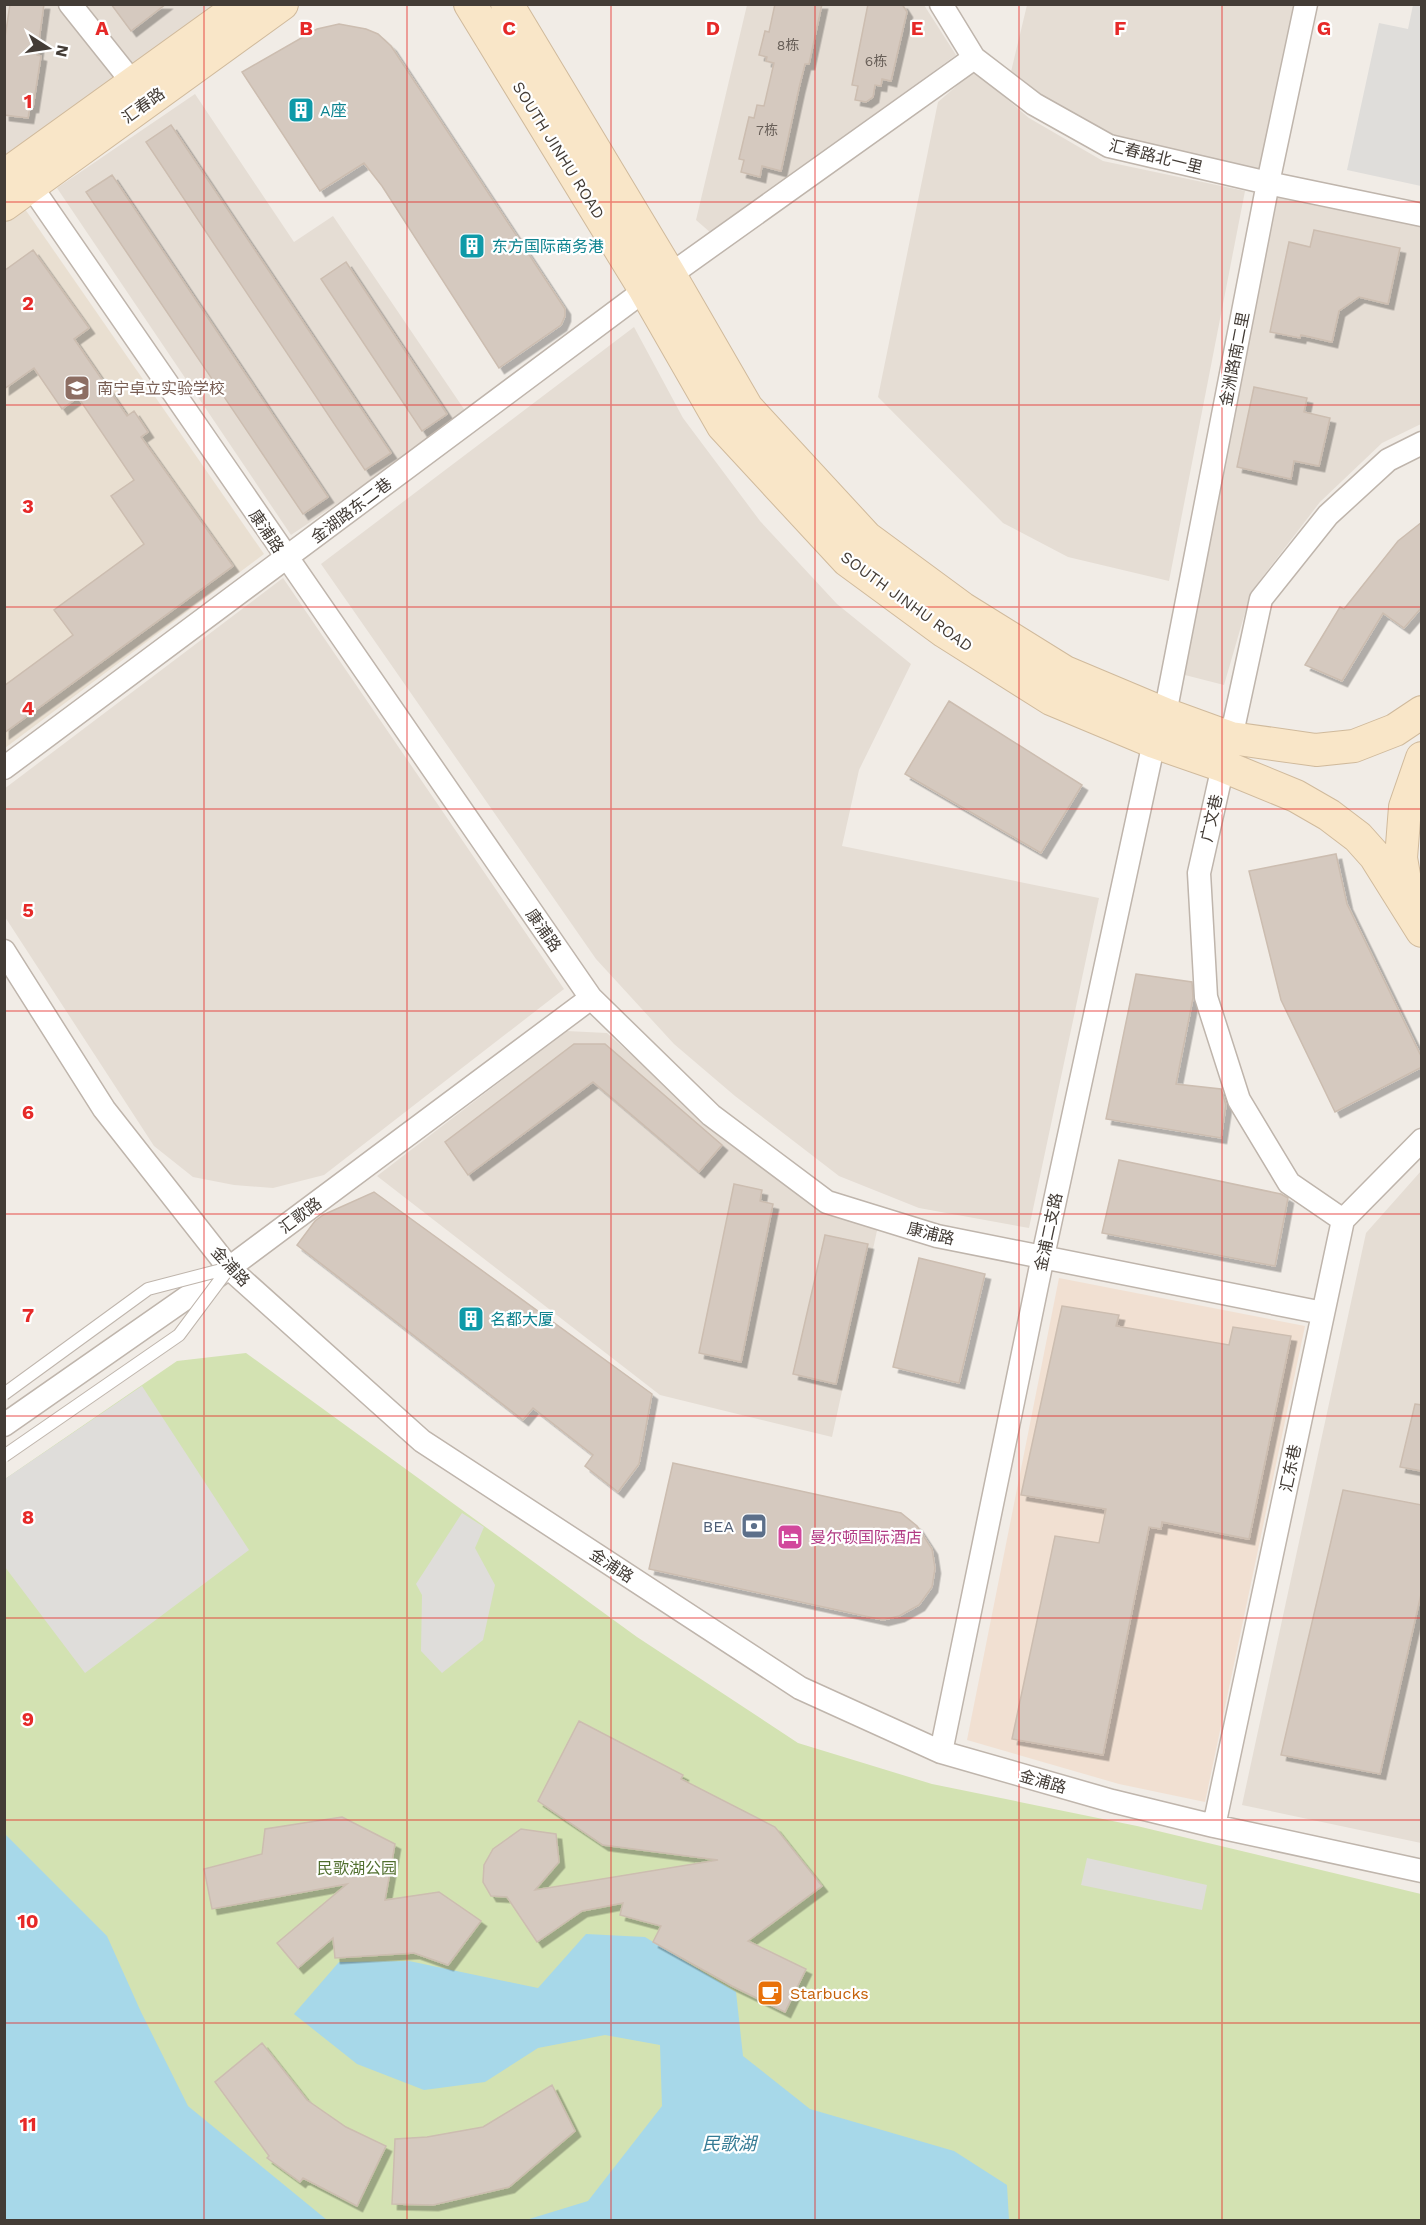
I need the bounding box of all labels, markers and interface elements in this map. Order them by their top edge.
text: A [95,16,109,40]
text: B [299,16,313,40]
text: C [502,16,516,40]
text: D [706,16,720,40]
text: E [911,16,923,40]
text: F [1114,16,1126,40]
text: G [1317,16,1331,40]
north arrow [18,18,78,78]
house number: 8栋 [777,37,799,53]
text: N [52,43,73,59]
house number: 6栋 [865,53,887,69]
street label: SOUTH JINHU ROAD [509,78,609,222]
street label: 汇春路 [118,84,168,127]
text: 1 [24,89,32,113]
building icon: A座 [286,95,316,125]
place label: A座 [320,101,347,120]
house number: 7栋 [756,122,778,138]
street label: 汇春路北一里 [1107,136,1205,177]
building icon: 东方国际商务港 [457,231,487,261]
place label: 东方国际商务港 [492,237,604,256]
text: 2 [22,291,34,315]
street label: 金洲路南二里 [1216,310,1253,408]
school or university icon: 南宁卓立实验学校 [62,373,92,403]
place label: 南宁卓立实验学校 [97,379,225,398]
street label: 金湖路东二巷 [307,474,395,547]
text: 3 [22,494,34,518]
street label: 康浦路 [245,506,288,556]
street label: SOUTH JINHU ROAD [837,547,976,656]
text: 4 [22,696,35,720]
street label: 广文巷 [1197,793,1226,844]
text: 5 [22,898,34,922]
street label: 康浦路 [522,905,565,955]
text: 6 [22,1100,34,1124]
street label: 金浦二支路 [1031,1191,1066,1273]
street label: 汇歌路 [275,1193,325,1237]
street label: 康浦路 [905,1218,956,1249]
street label: 金浦路 [207,1242,254,1290]
text: 7 [22,1303,34,1327]
building icon: 名都大厦 [456,1304,486,1334]
place label: 名都大厦 [490,1310,554,1329]
street label: 汇东巷 [1276,1443,1305,1494]
text: 8 [22,1505,34,1529]
bank icon: BEA [739,1511,769,1541]
place label: BEA [703,1517,734,1536]
hotel icon: 曼尔顿国际酒店 [775,1522,805,1552]
place label: 曼尔顿国际酒店 [810,1528,922,1547]
street label: 金浦路 [586,1544,637,1586]
text: 9 [22,1707,34,1731]
street label: 金浦路 [1017,1766,1069,1797]
park label: 民歌湖公园 [317,1859,397,1878]
text: 10 [17,1909,39,1933]
cafe icon: Starbucks [755,1978,785,2008]
place label: Starbucks [790,1984,869,2003]
text: 11 [19,2112,37,2136]
water label: 民歌湖 [702,2133,759,2154]

